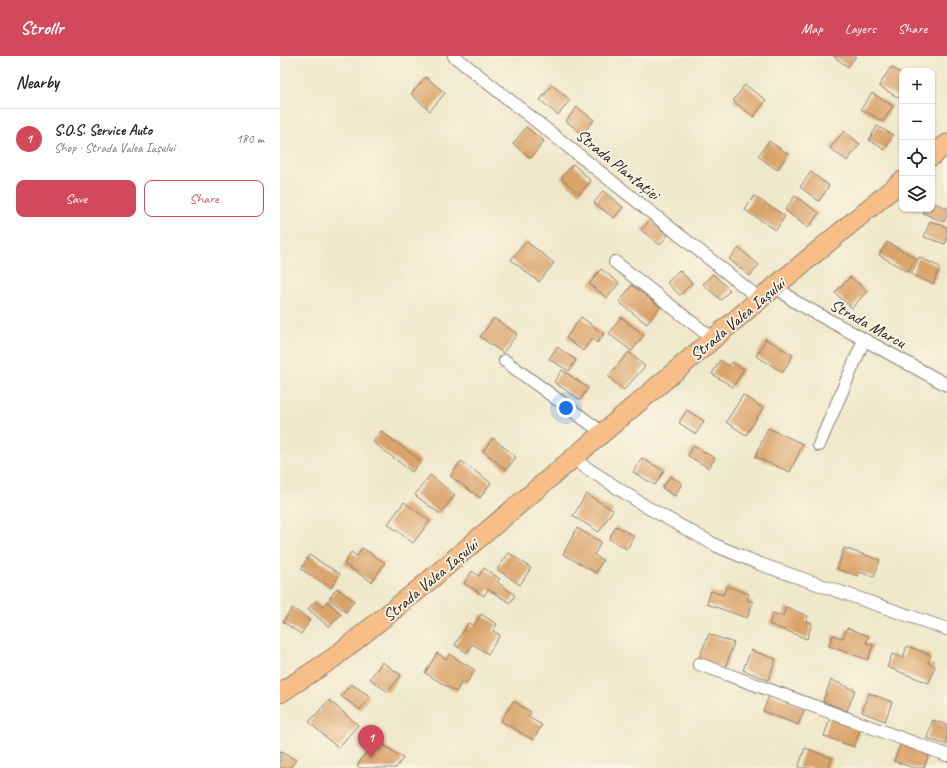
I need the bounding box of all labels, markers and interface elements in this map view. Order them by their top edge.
text: Strollr [20,16,63,40]
text: Map [801,20,823,37]
text: Layers [845,20,876,37]
text: Share [898,20,927,37]
map controls [899,68,935,212]
button: + [899,68,935,104]
text: Nearby [16,72,59,93]
button: − [899,104,935,140]
text: S.O.S. Service Auto [54,121,152,140]
street label: Strada Plantației [572,124,666,206]
text: 1 [26,131,32,147]
text: 180 m [236,131,264,147]
text: Shop · Strada Valea Iașului [54,140,175,156]
button: locate [899,140,935,176]
button: layers [899,176,935,212]
button: Save [16,180,136,217]
button: Share [144,180,264,217]
street label: Strada Valea Iașului [685,272,791,365]
street label: Strada Marcu [826,294,911,354]
your location [556,398,576,418]
street label: Strada Valea Iașului [378,533,484,626]
pin: 1 [358,725,384,758]

